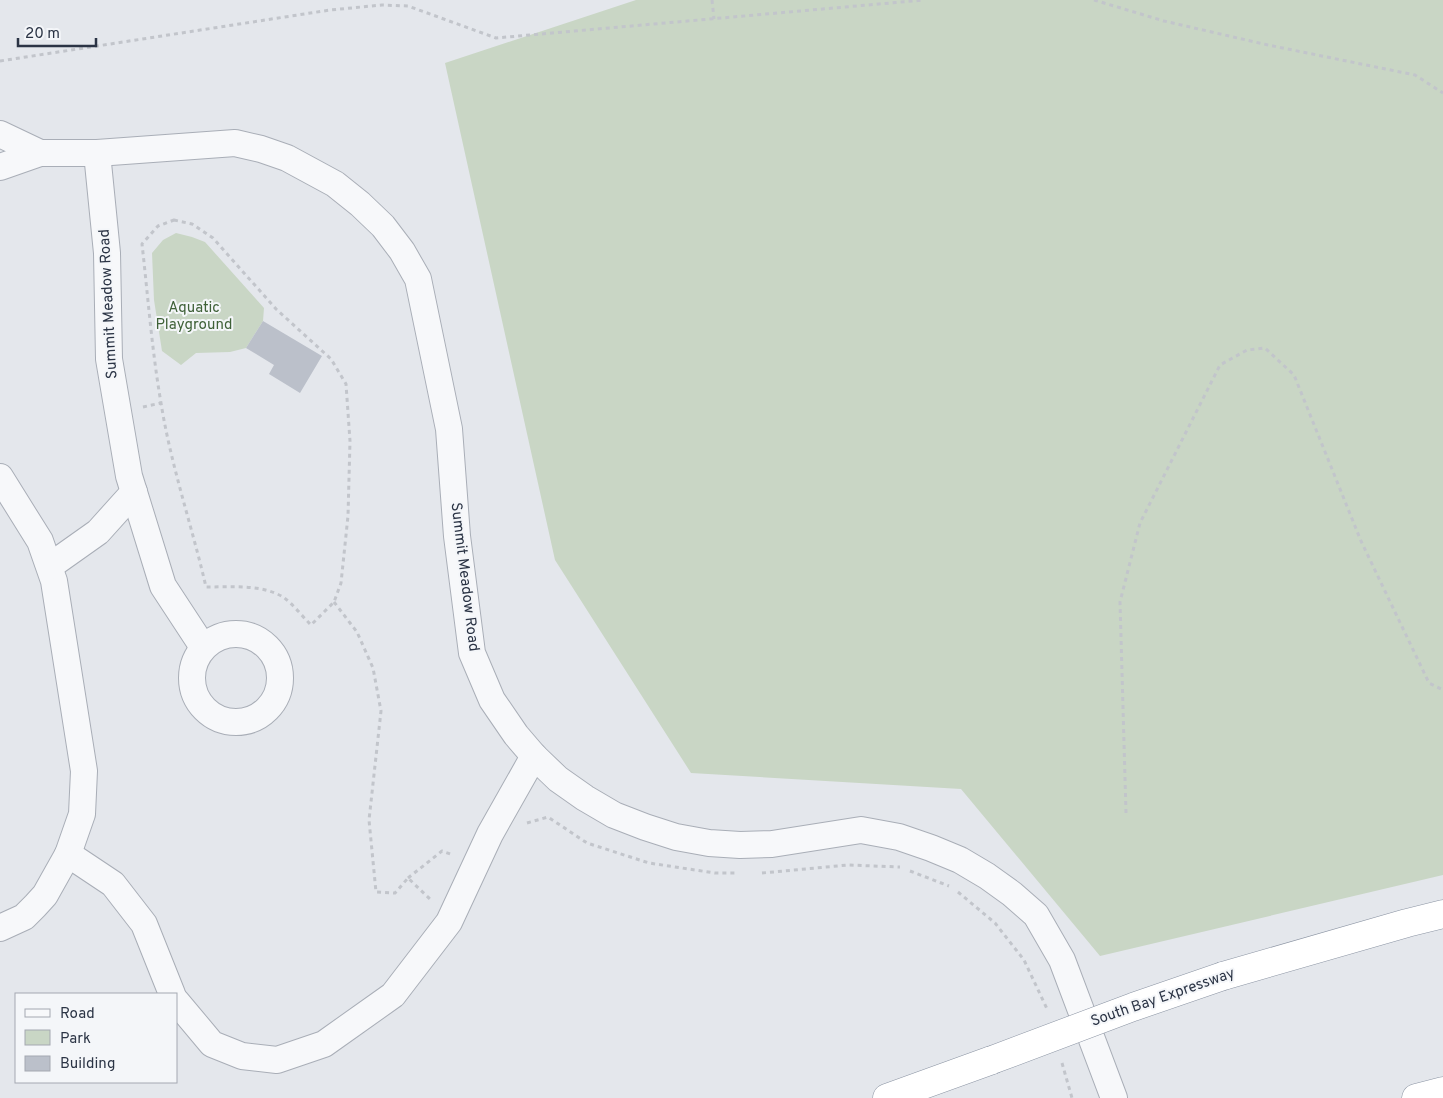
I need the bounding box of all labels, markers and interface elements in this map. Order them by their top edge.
scale bar [18,15,95,47]
text: 20 m [25,25,60,44]
street label: Summit Meadow Road [96,229,122,379]
park label: Aquatic Playground [155,299,233,335]
street label: Summit Meadow Road [445,501,483,653]
street label: South Bay Expressway [1088,964,1238,1032]
legend [15,993,178,1083]
text: Road [60,1005,95,1024]
text: Park [60,1030,91,1049]
text: Building [60,1055,115,1074]

